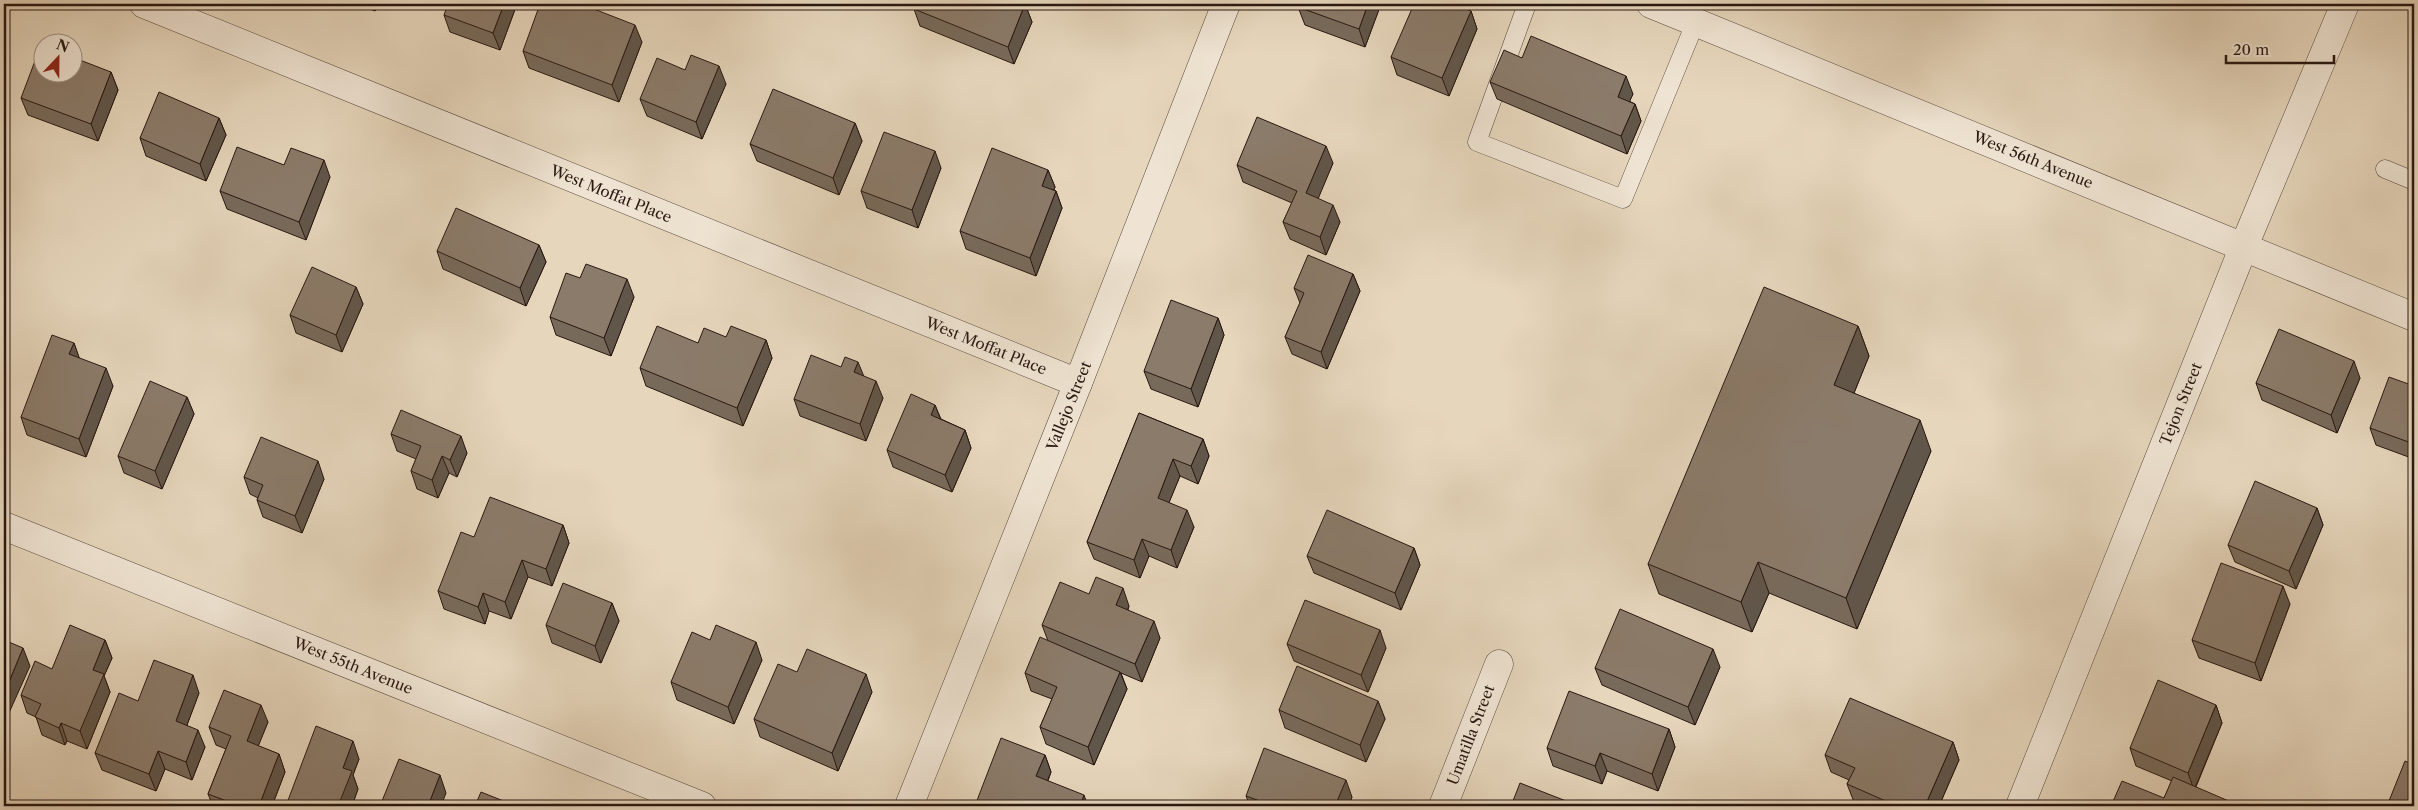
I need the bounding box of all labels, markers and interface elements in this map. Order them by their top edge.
north arrow [32,32,82,82]
scale bar [2226,32,2333,64]
text: N [54,35,72,57]
text: 20 m [2233,40,2269,59]
street label: West 56th Avenue [1970,126,2096,192]
street label: West Moffat Place [547,160,675,227]
street label: West Moffat Place [922,312,1050,379]
street label: Vallejo Street [1042,358,1095,454]
street label: Tejon Street [2155,359,2206,448]
street label: West 55th Avenue [290,633,416,698]
street label: Umatilla Street [1443,681,1499,788]

